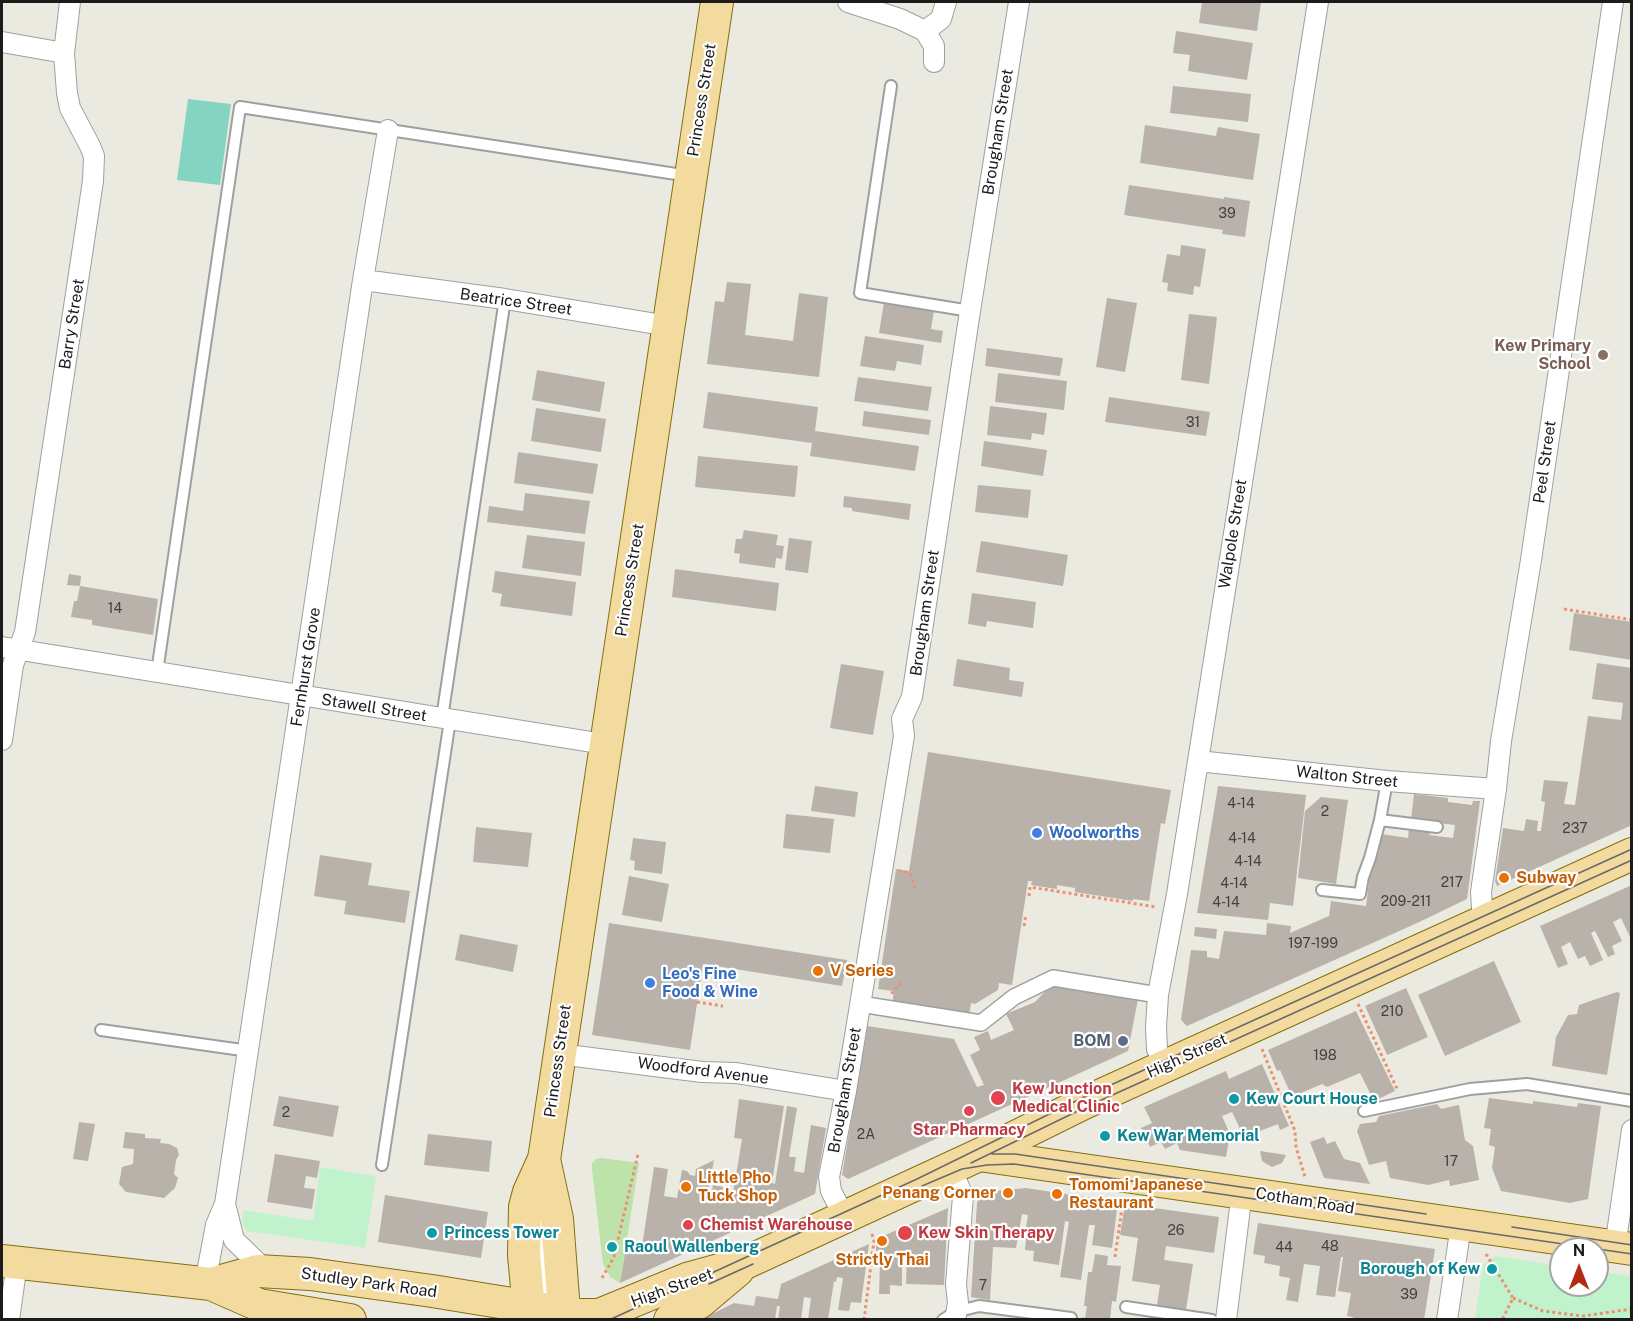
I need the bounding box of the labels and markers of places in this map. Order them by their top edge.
place label: Kew Primary School [1494,336,1591,374]
marker: Kew Primary School [1596,348,1610,362]
place label: Woolworths [1049,823,1139,843]
marker: Woolworths [1030,826,1044,840]
place label: Subway [1516,868,1576,888]
marker: Subway [1497,871,1511,885]
place label: V Series [830,961,894,981]
place label: Leo's Fine Food & Wine [662,964,758,1002]
marker: V Series [811,964,825,978]
marker: Leo's Fine Food & Wine [643,976,657,990]
place label: BOM [1073,1031,1111,1051]
marker: BOM [1116,1034,1130,1048]
place label: Kew Junction Medical Clinic [1012,1079,1120,1117]
marker: Kew Junction Medical Clinic [989,1089,1007,1107]
place label: Kew Court House [1246,1089,1378,1109]
marker: Kew Court House [1227,1092,1241,1106]
marker: Star Pharmacy [962,1104,976,1118]
place label: Star Pharmacy [912,1120,1026,1140]
place label: Kew War Memorial [1117,1126,1260,1146]
marker: Kew War Memorial [1098,1129,1112,1143]
place label: Little Pho Tuck Shop [698,1168,777,1206]
place label: Tomomi Japanese Restaurant [1069,1175,1203,1213]
marker: Little Pho Tuck Shop [679,1180,693,1194]
place label: Penang Corner [882,1183,996,1203]
marker: Penang Corner [1001,1186,1015,1200]
marker: Tomomi Japanese Restaurant [1050,1187,1064,1201]
place label: Chemist Warehouse [700,1215,853,1235]
marker: Chemist Warehouse [681,1218,695,1232]
place label: Princess Tower [444,1223,559,1243]
place label: Kew Skin Therapy [918,1223,1054,1243]
marker: Kew Skin Therapy [896,1224,914,1242]
marker: Princess Tower [425,1226,439,1240]
marker: Strictly Thai [875,1234,889,1248]
place label: Raoul Wallenberg [624,1237,759,1257]
marker: Raoul Wallenberg [605,1240,619,1254]
place label: Strictly Thai [835,1250,929,1270]
place label: Borough of Kew [1360,1259,1480,1279]
marker: Borough of Kew [1485,1262,1499,1276]

